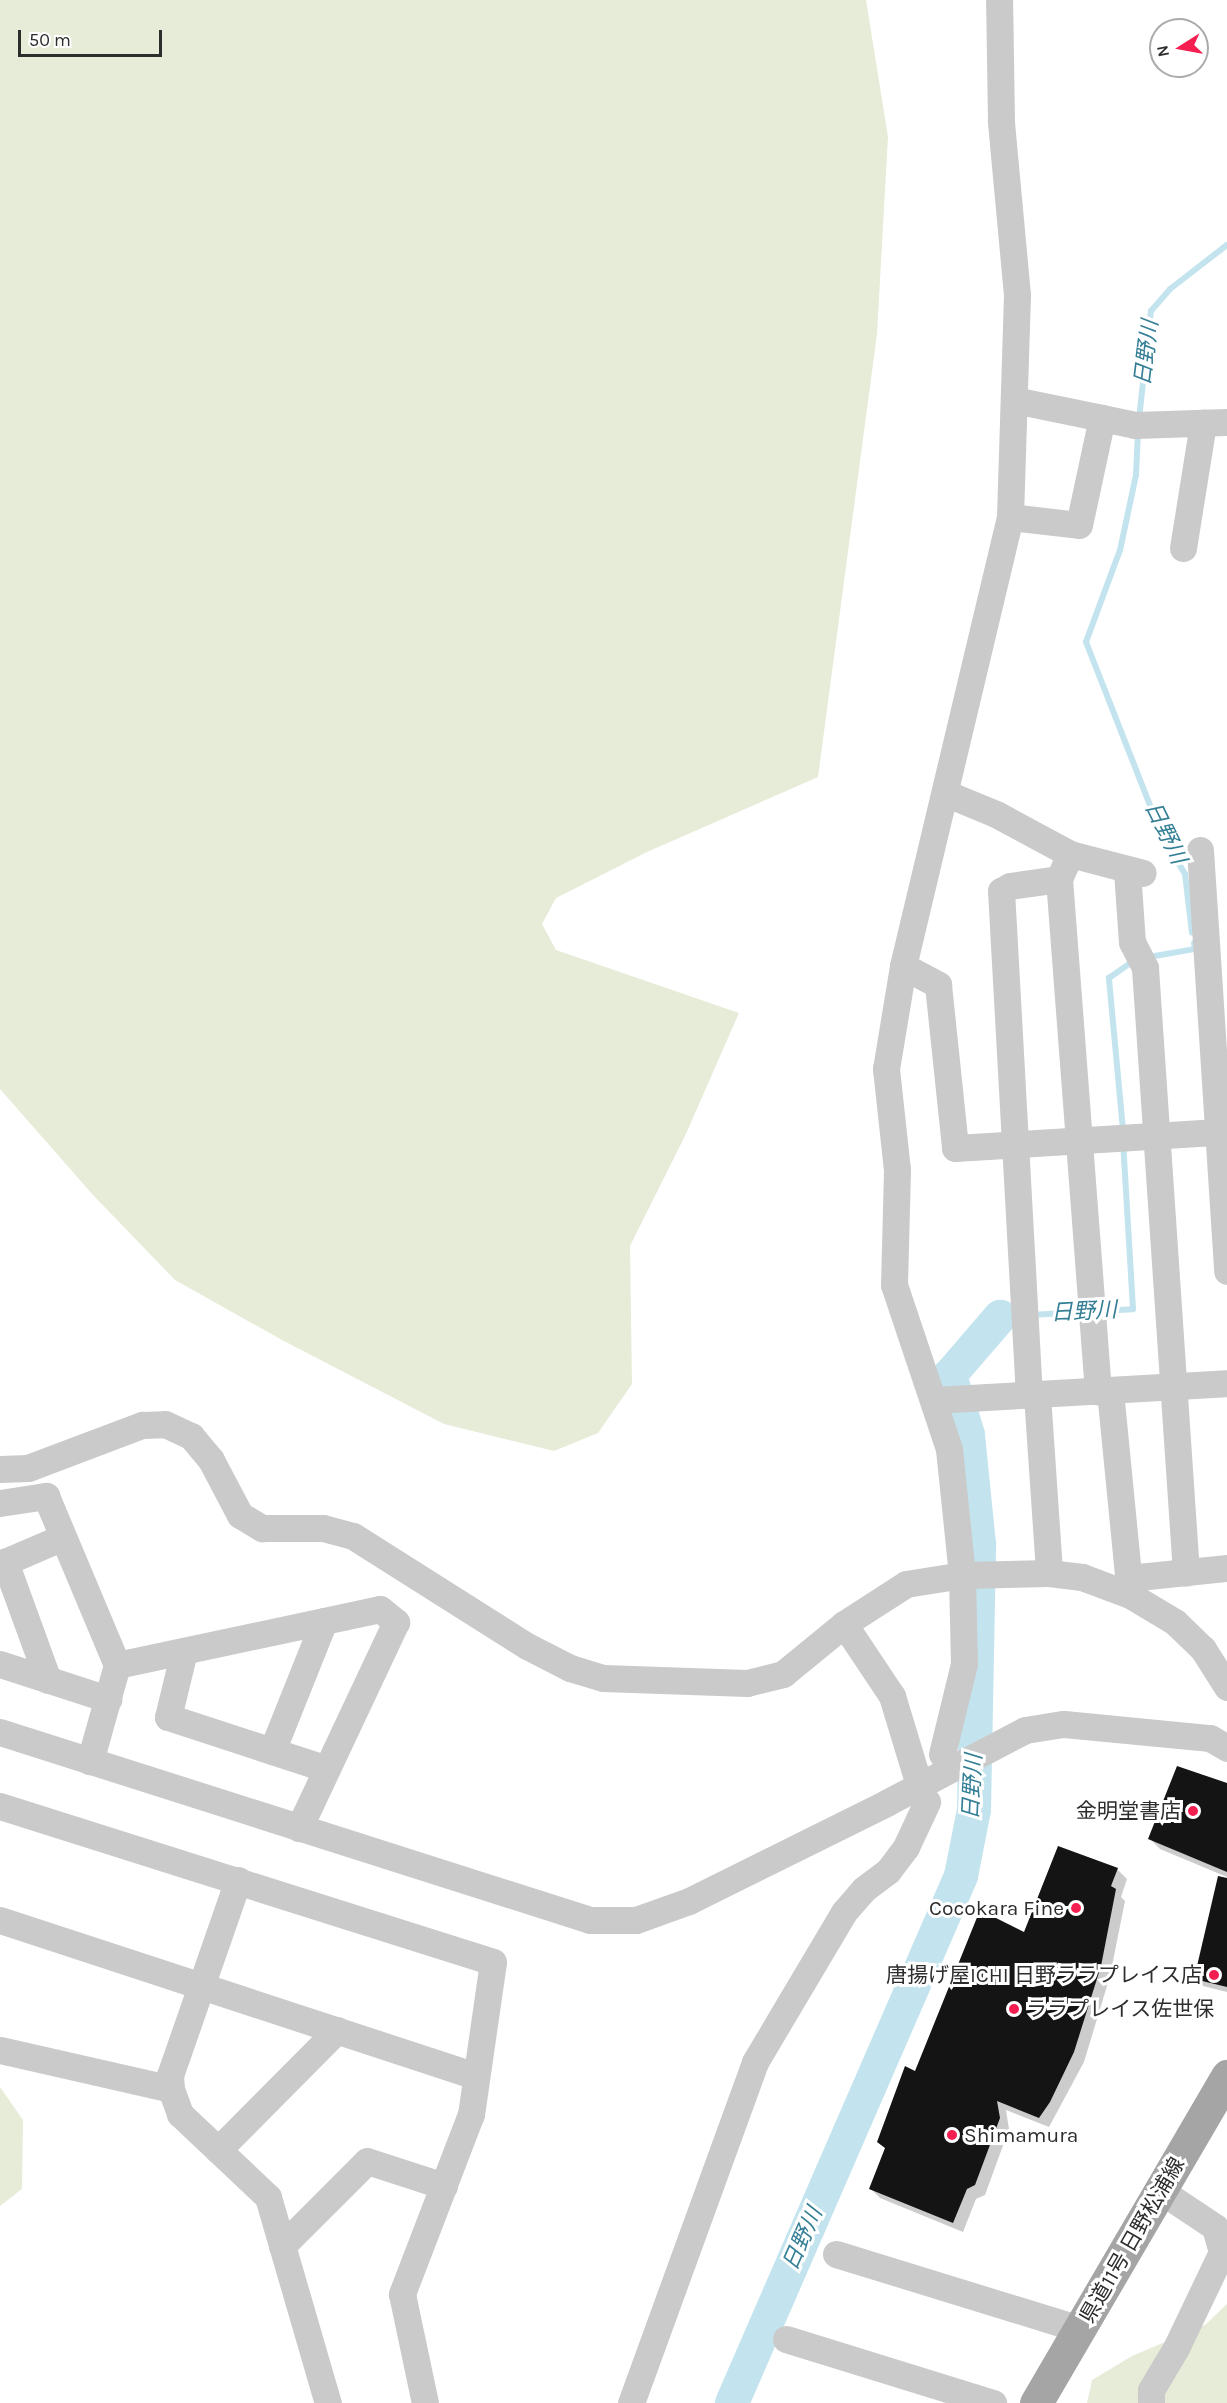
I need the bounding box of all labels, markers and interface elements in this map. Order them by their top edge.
scale bar [21,18,165,56]
north arrow [1149,18,1209,78]
text: 50 m [29,29,71,51]
text: N [1152,44,1173,59]
water label: 日野川 [1130,319,1164,387]
water label: 日野川 [1139,798,1191,868]
water label: 日野川 [1050,1297,1118,1327]
water label: 日野川 [958,1753,988,1821]
place label: 金明堂書店 [1076,1798,1181,1824]
marker: 金明堂書店 [1186,1804,1200,1818]
place label: Cocokara Fine [929,1895,1064,1921]
marker: Cocokara Fine [1069,1901,1083,1915]
place label: 唐揚げ屋ICHI 日野ララプレイス店 [885,1962,1202,1988]
marker: 唐揚げ屋ICHI 日野ララプレイス店 [1207,1968,1221,1982]
place label: ララプレイス佐世保 [1026,1996,1215,2022]
marker: ララプレイス佐世保 [1007,2002,1021,2016]
place label: Shimamura [964,2122,1078,2148]
marker: Shimamura [945,2128,959,2142]
street label: 県道11号 日野松浦線 [1074,2153,1190,2327]
water label: 日野川 [778,2203,828,2275]

